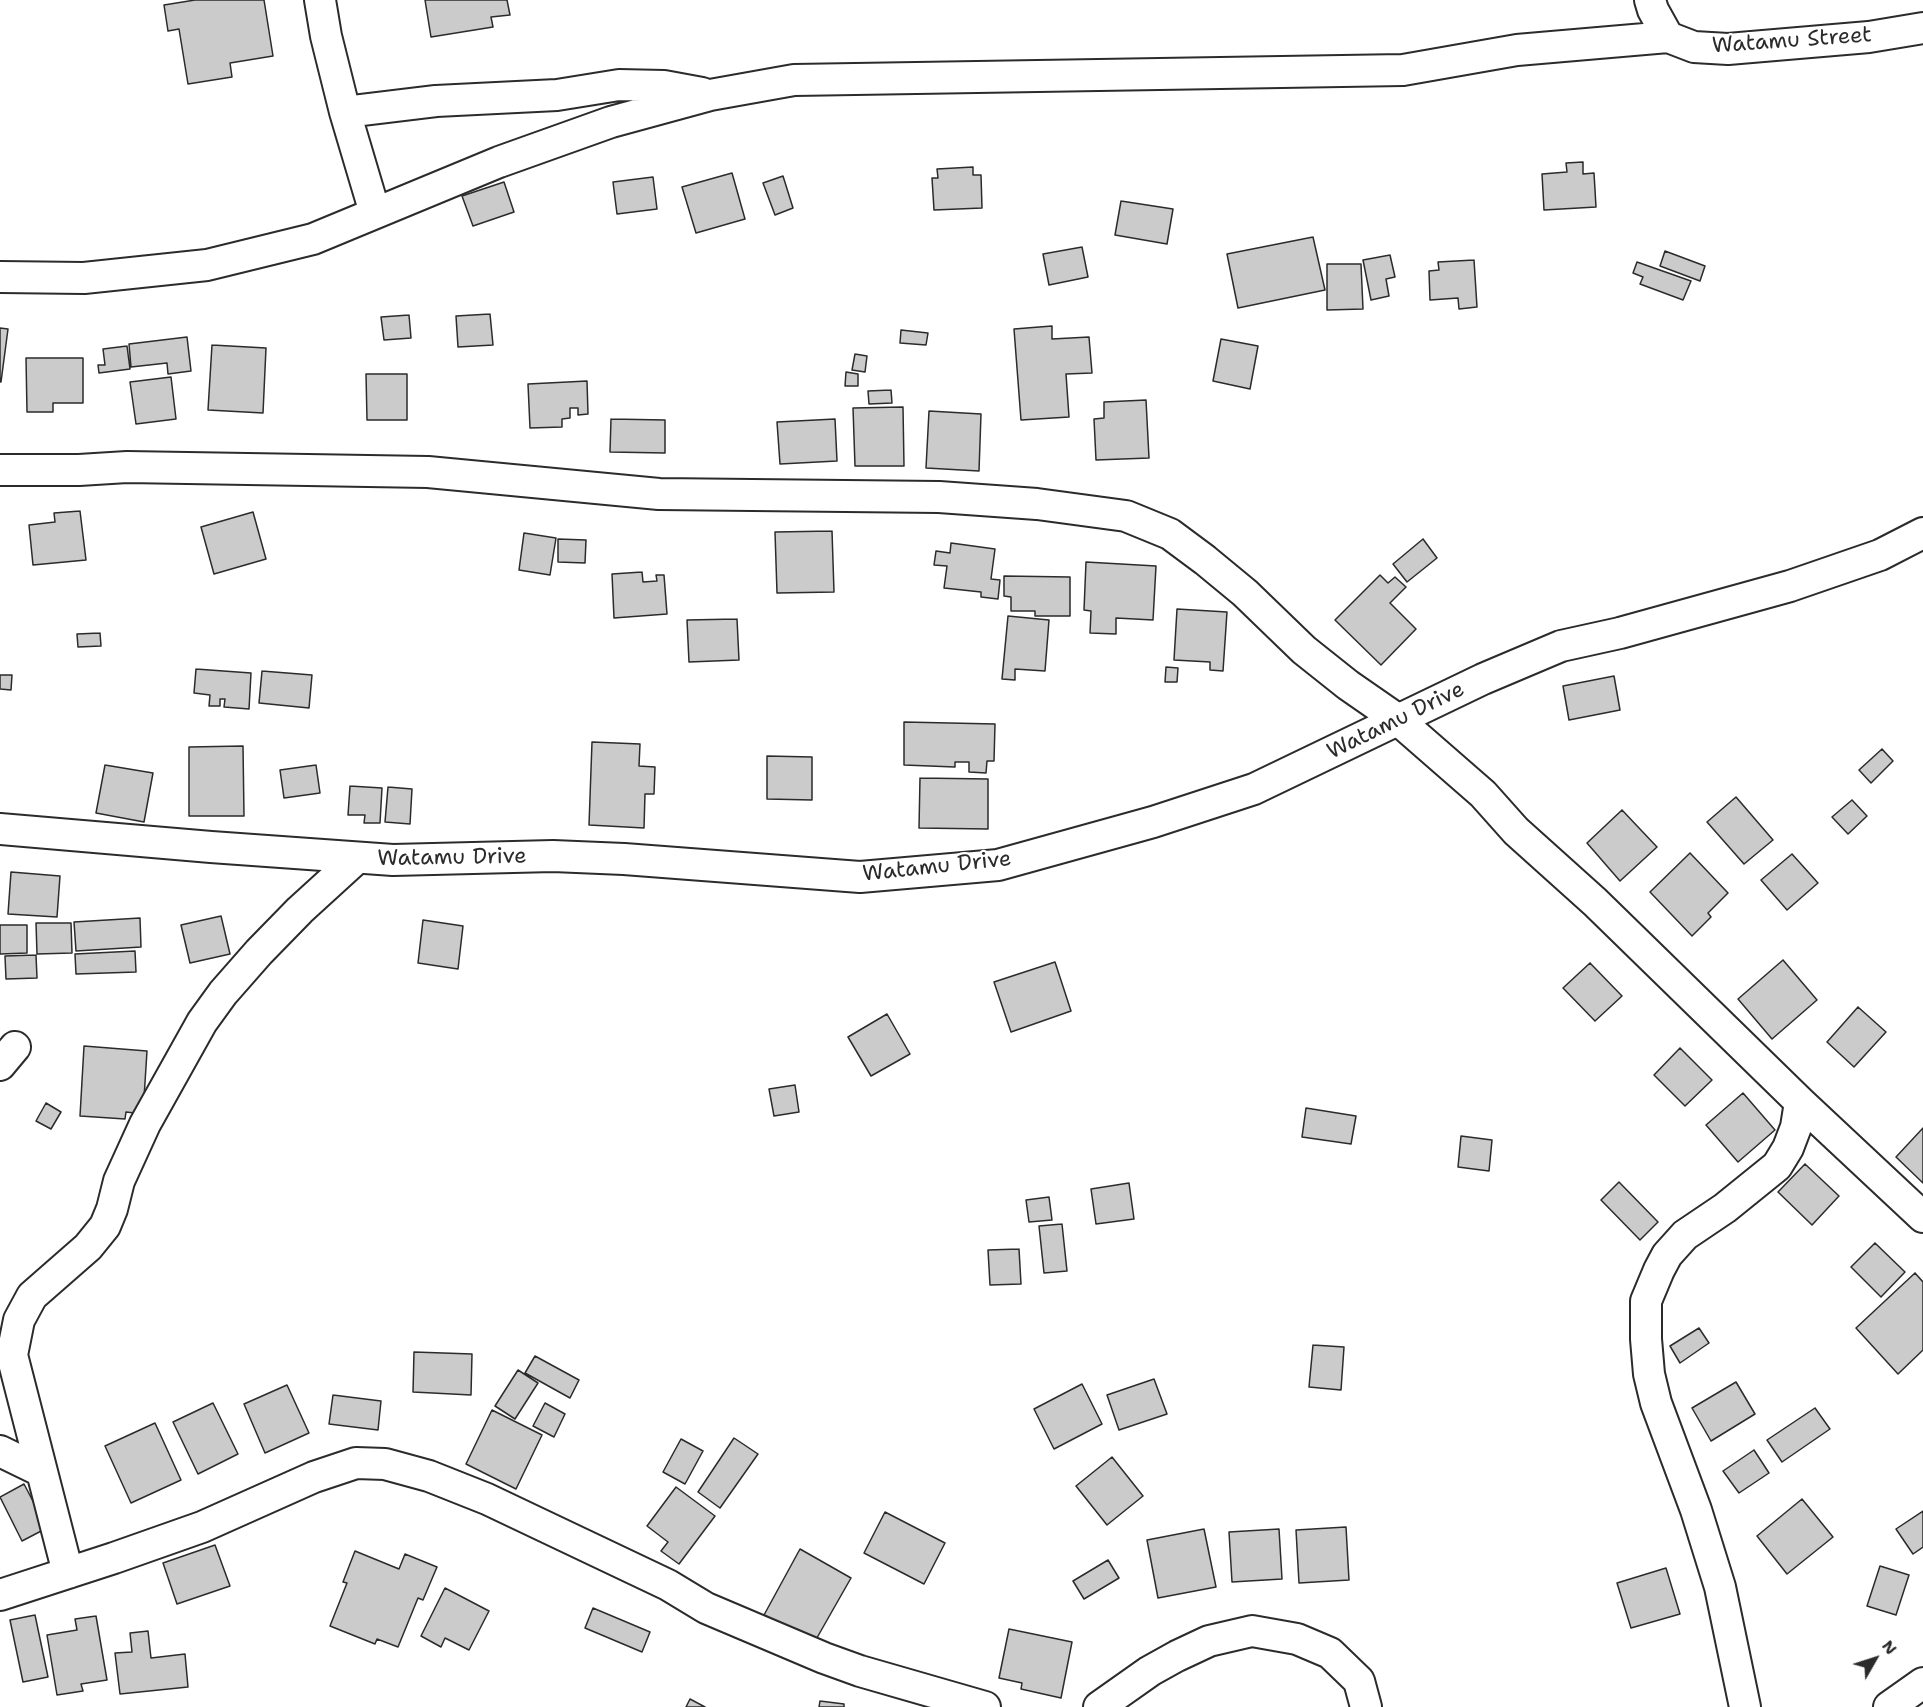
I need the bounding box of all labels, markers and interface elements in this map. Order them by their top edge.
street label: Watamu Street [1711,22,1873,60]
street label: Watamu Drive [1323,676,1469,766]
street label: Watamu Drive [377,843,527,873]
street label: Watamu Drive [861,846,1013,888]
north arrow [1845,1629,1905,1689]
text: N [1877,1636,1902,1659]

